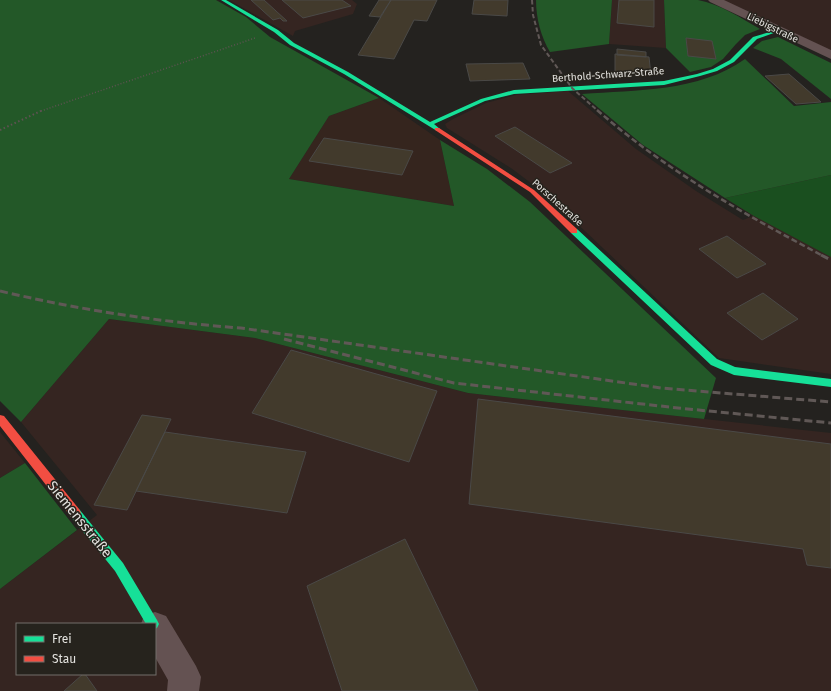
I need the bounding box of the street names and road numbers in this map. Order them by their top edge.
street label: Liebigstraße [745,10,800,46]
street label: Berthold-Schwarz-Straße [551,65,665,85]
street label: Porschestraße [529,177,585,229]
street label: Siemensstraße [44,478,116,561]

